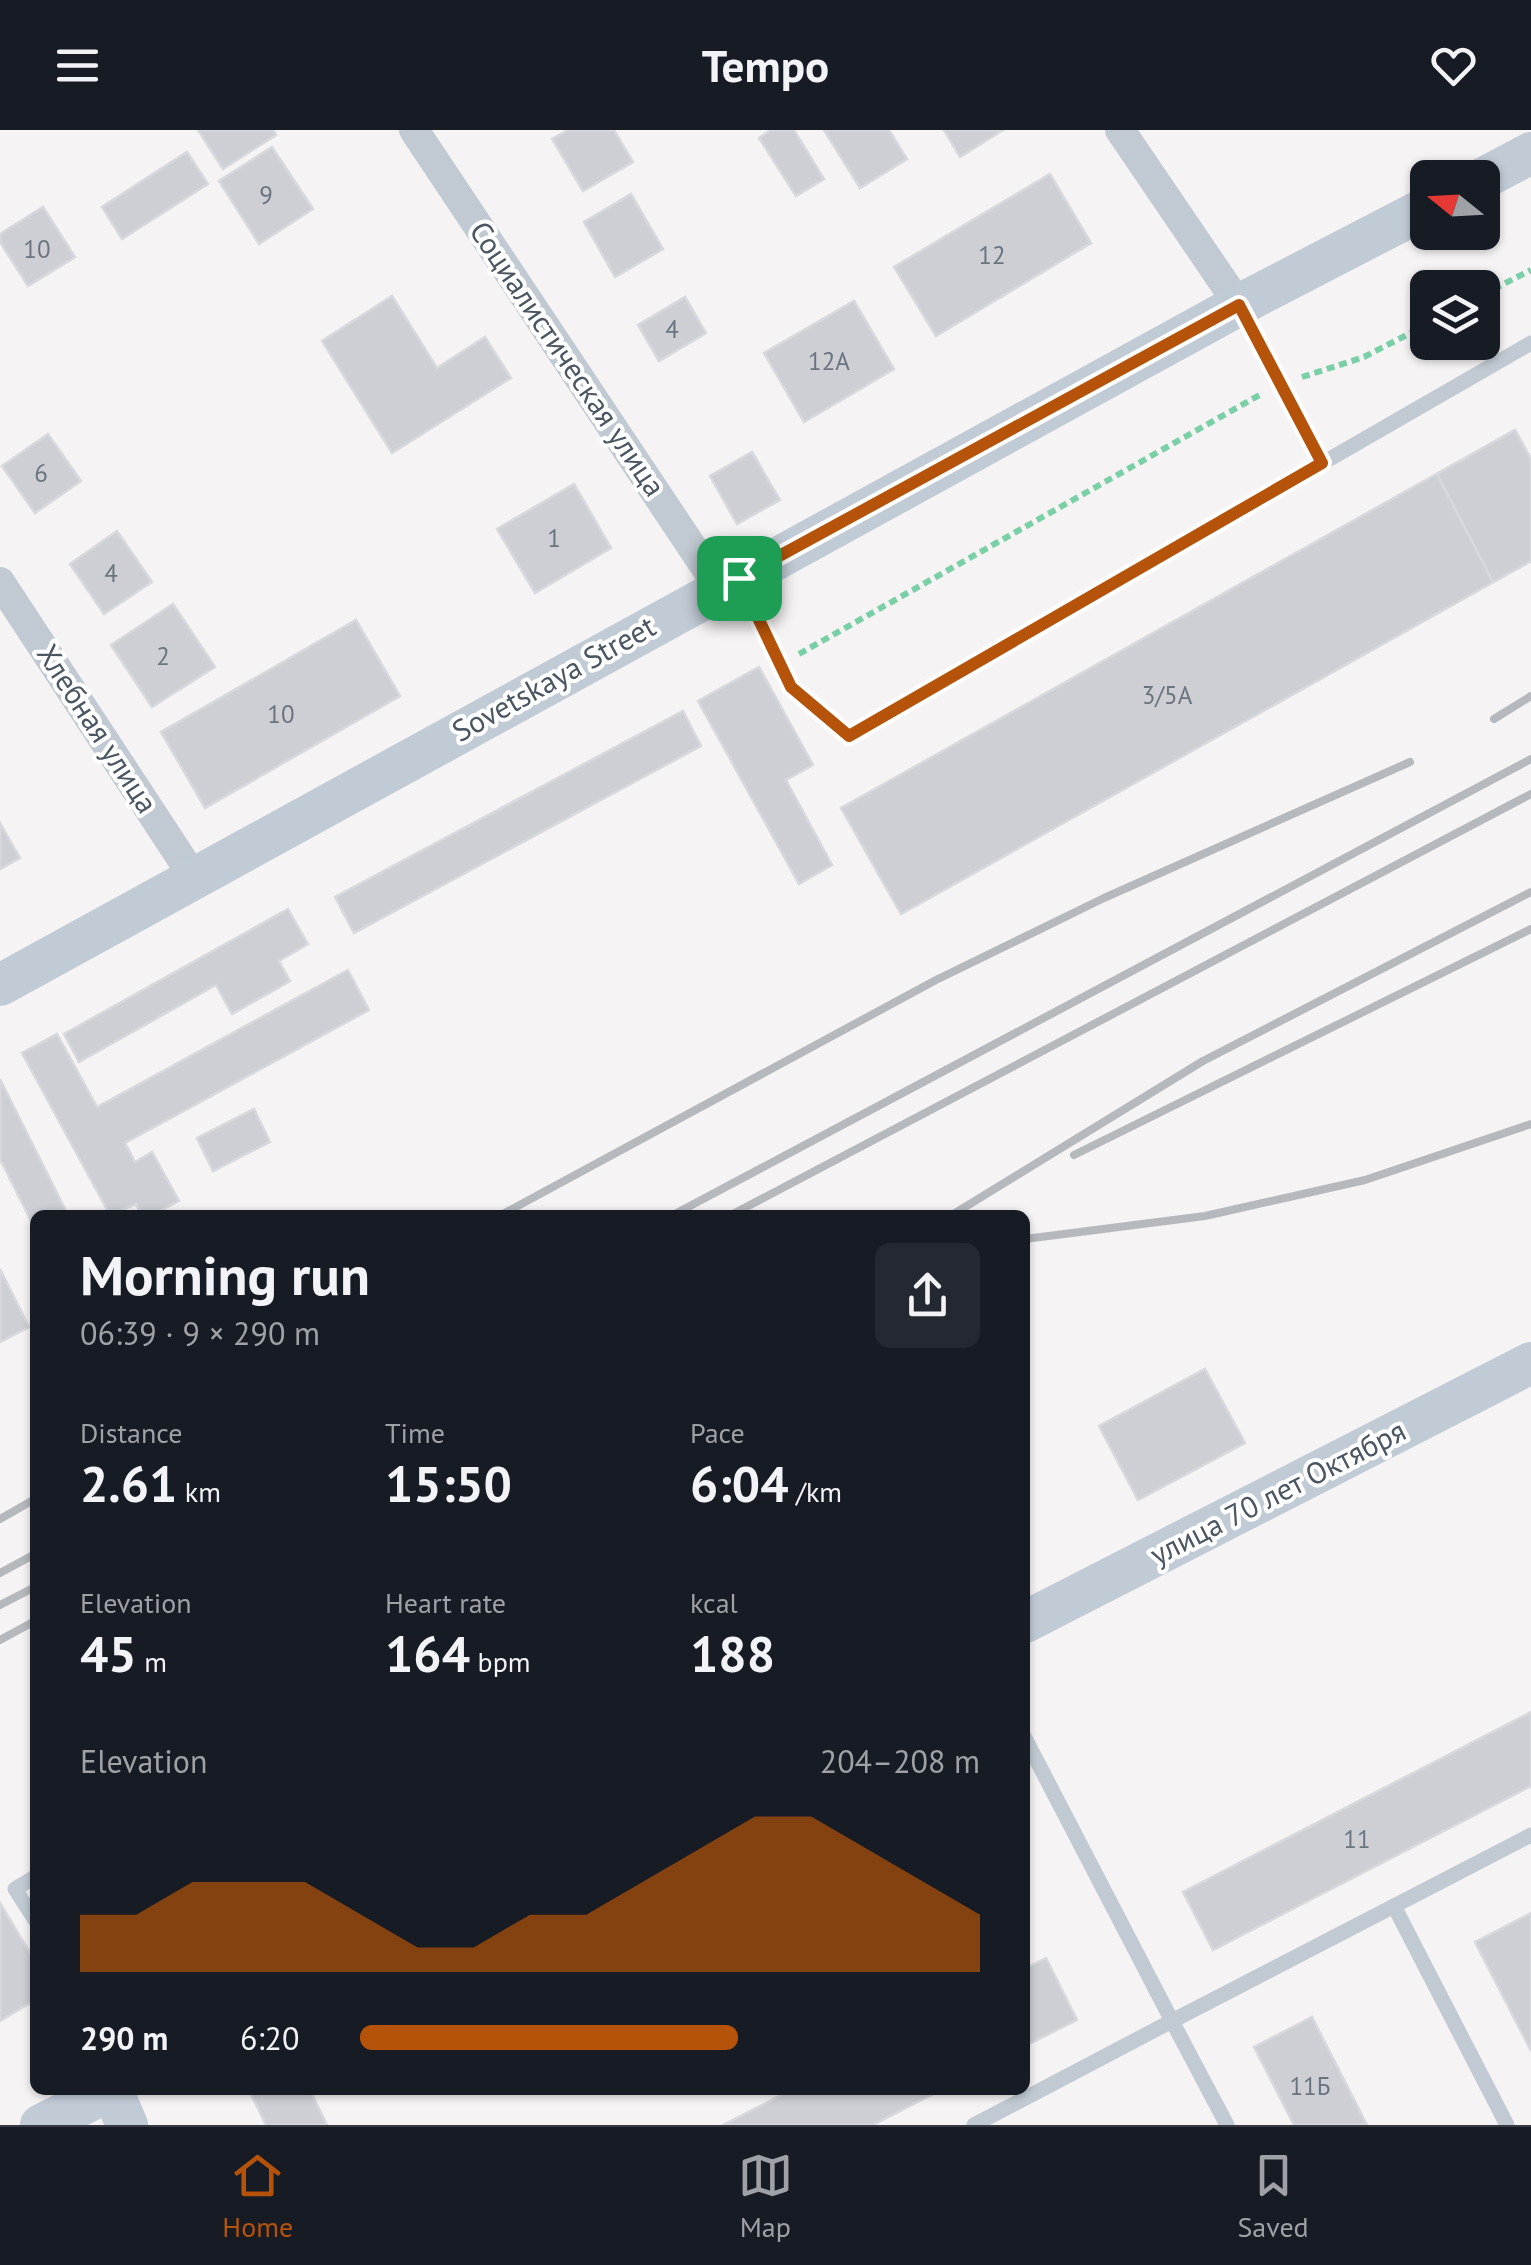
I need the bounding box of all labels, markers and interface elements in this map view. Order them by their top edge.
text: Tempo [702,36,829,94]
icon: menu [50,38,105,93]
icon: heart [1426,38,1481,93]
north arrow [1410,160,1500,250]
map controls [1410,160,1500,360]
house number: 9 [259,179,273,211]
street label: Социалистическая улица [462,213,675,503]
house number: 10 [23,233,51,265]
house number: 12 [978,239,1006,271]
button: layers [1410,270,1500,360]
house number: 4 [665,313,679,345]
house number: 12А [808,345,850,377]
house number: 6 [34,457,48,489]
house number: 1 [547,522,561,554]
pin [697,536,782,621]
icon: arrive [712,551,767,606]
house number: 4 [104,557,118,589]
street label: Sovetskaya Street [445,606,662,750]
street label: Хлебная улица [29,636,167,820]
house number: 2 [156,640,170,672]
house number: 3/5А [1142,679,1193,711]
house number: 10 [267,698,295,730]
text: Morning run [80,1239,370,1310]
button: share [875,1243,980,1348]
text: 06:39 · 9 × 290 m [80,1312,320,1354]
street label: улица 70 лет Октября [1143,1410,1412,1573]
text: Distance [80,1414,183,1451]
text: Time [385,1414,445,1451]
text: Pace [690,1414,745,1451]
text: 2.61 [80,1451,177,1516]
text: 15:50 [385,1451,512,1516]
text: 6:04 [690,1451,789,1516]
text: km [177,1473,221,1510]
text: /km [789,1473,842,1510]
text: Elevation [80,1584,192,1621]
text: Heart rate [385,1584,506,1621]
text: kcal [690,1584,738,1621]
text: 45 [80,1621,137,1686]
text: 164 [385,1621,470,1686]
text: 188 [690,1621,775,1686]
text: m [137,1643,167,1680]
text: bpm [470,1643,531,1680]
text: Elevation [80,1740,207,1782]
text: 204–208 m [820,1740,980,1782]
house number: 11 [1343,1823,1371,1855]
text: 290 m [80,2017,168,2059]
text: 6:20 [240,2017,299,2059]
house number: 11Б [1289,2070,1331,2102]
tab: Home [222,2148,293,2245]
tab: Map [738,2148,793,2245]
tab: Saved [1237,2148,1309,2245]

